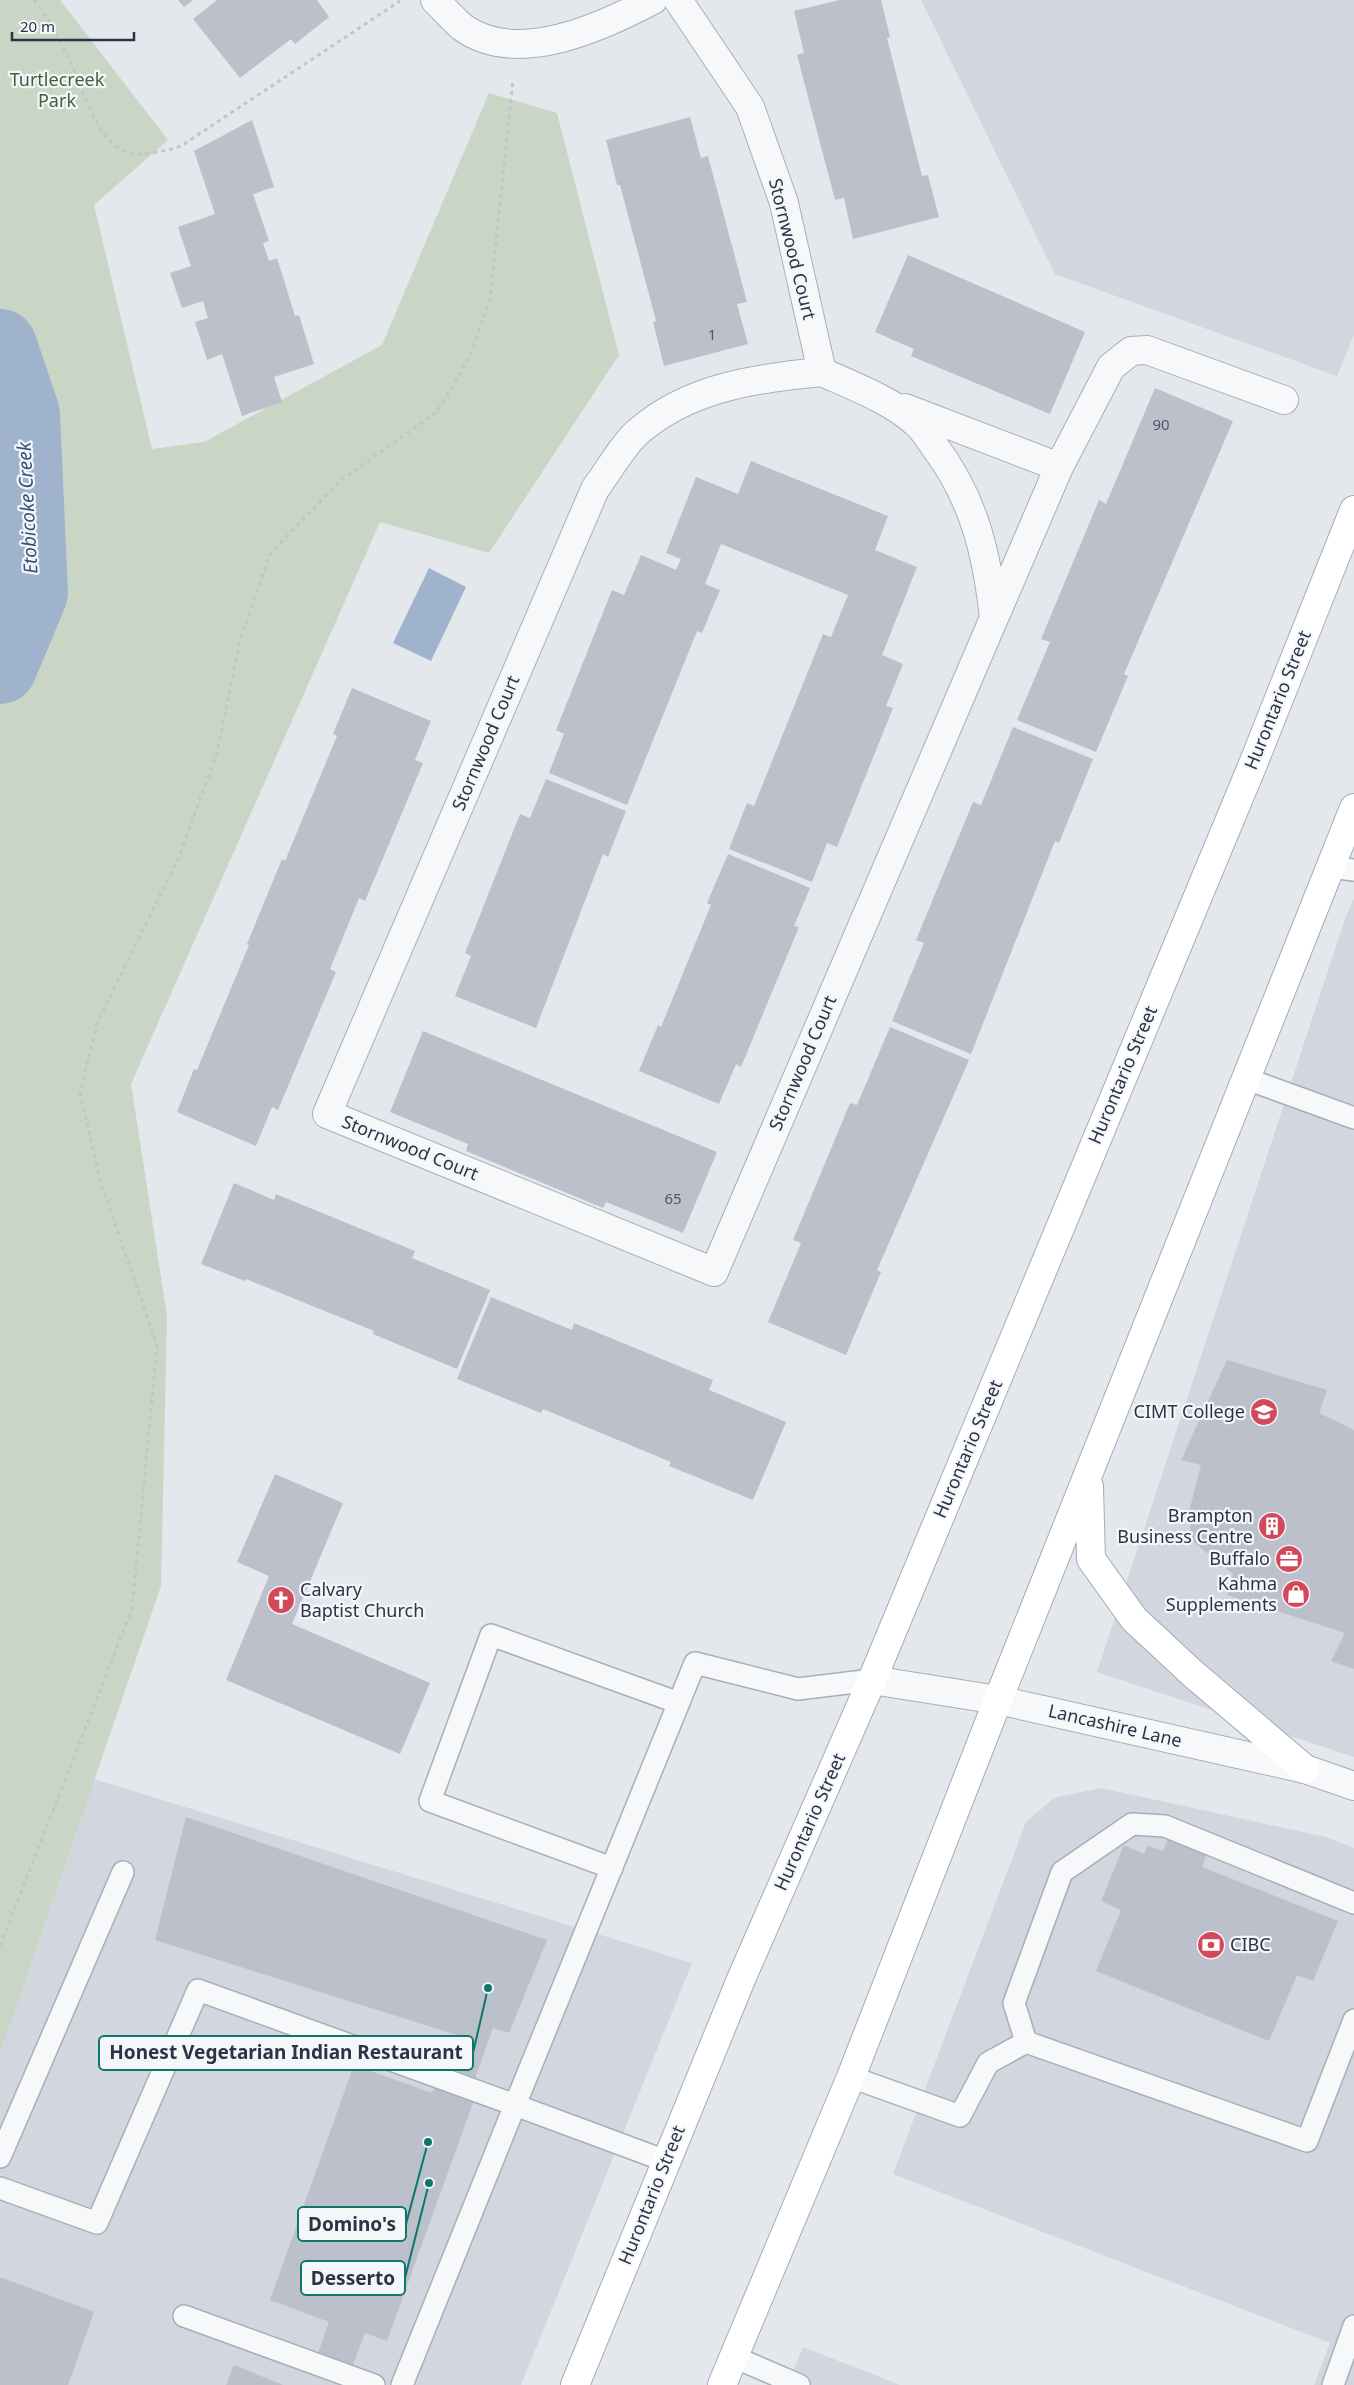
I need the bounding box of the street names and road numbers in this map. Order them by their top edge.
street label: Stornwood Court [764,176,822,322]
street label: Hurontario Street [1238,626,1316,773]
street label: Stornwood Court [446,671,525,814]
street label: Stornwood Court [763,991,842,1134]
street label: Hurontario Street [1082,1001,1162,1147]
street label: Stornwood Court [339,1109,482,1186]
street label: Hurontario Street [927,1375,1007,1521]
street label: Lancashire Lane [1046,1698,1184,1752]
street label: Hurontario Street [768,1749,850,1894]
street label: Hurontario Street [612,2121,690,2268]

